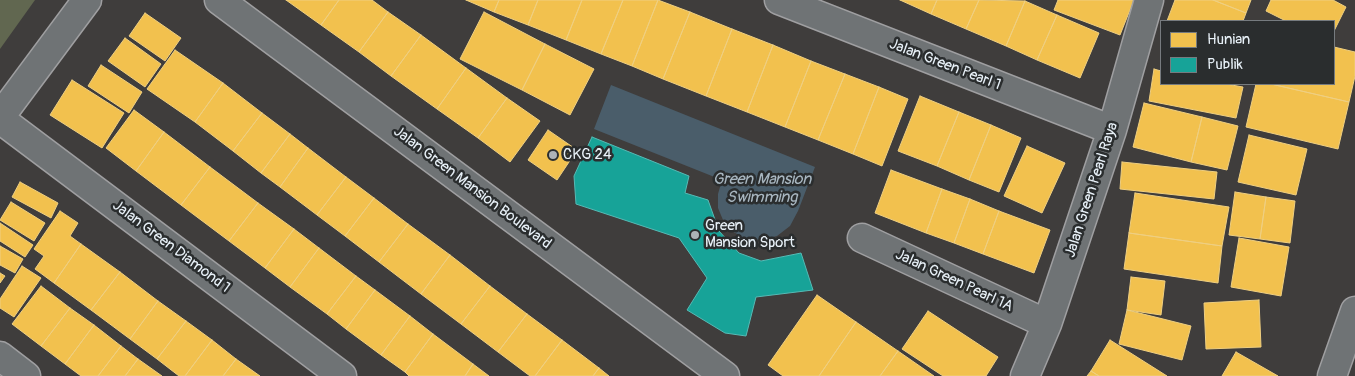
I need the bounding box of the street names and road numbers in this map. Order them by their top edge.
street label: Jalan Green Pearl 1 [887,35,1003,95]
street label: Jalan Green Pearl Raya [1062,120,1122,260]
street label: Jalan Green Mansion Boulevard [390,123,554,253]
street label: Jalan Green Diamond 1 [109,197,233,297]
street label: Jalan Green Pearl 1A [892,246,1016,316]

